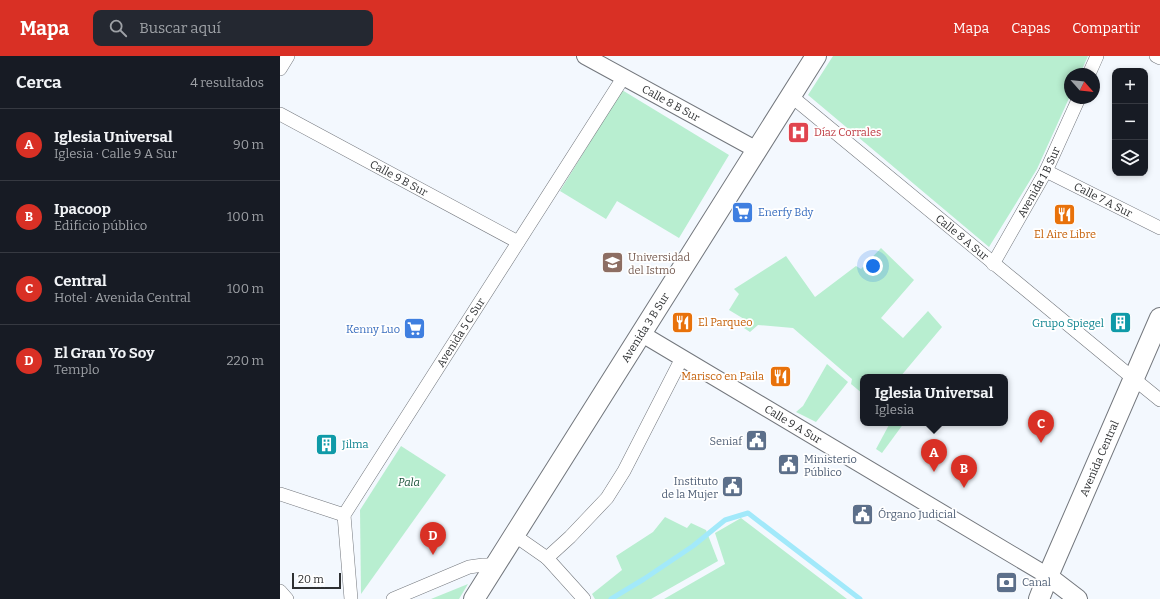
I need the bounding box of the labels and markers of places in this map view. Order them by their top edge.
hospital icon: Díaz Corrales [785,119,811,145]
place label: Díaz Corrales [814,126,881,139]
supermarket icon: Enerfy Bdy [730,199,756,225]
restaurant icon: El Aire Libre [1052,201,1078,227]
place label: Enerfy Bdy [758,206,814,219]
place label: El Aire Libre [1034,228,1096,241]
school or university icon: Universidad del Istmo [600,250,626,276]
place label: Universidad del Istmo [628,251,691,277]
restaurant icon: El Parqueo [670,309,696,335]
building icon: Grupo Spiegel [1107,310,1133,336]
supermarket icon: Kenny Luo [402,316,428,342]
place label: El Parqueo [698,316,753,329]
place label: Grupo Spiegel [1032,317,1104,330]
place label: Kenny Luo [346,323,400,336]
restaurant icon: Marisco en Paila [767,363,793,389]
place label: Marisco en Paila [681,370,764,383]
pin: C [1028,410,1054,443]
public building icon: Seniaf [744,428,770,454]
building icon: Jilma [314,431,340,457]
place label: Seniaf [710,435,743,448]
place label: Jilma [341,438,369,451]
pin: A [921,439,947,472]
public building icon: Ministerio Público [775,452,801,478]
place label: Ministerio Público [804,453,857,479]
pin: B [951,455,977,488]
public building icon: Instituto de la Mujer [720,474,746,500]
place label: Instituto de la Mujer [662,475,718,501]
public building icon: Órgano Judicial [849,501,875,527]
place label: Órgano Judicial [878,507,956,521]
pin: D [420,522,446,555]
bank icon: Canal [993,569,1019,595]
place label: Canal [1022,576,1051,589]

